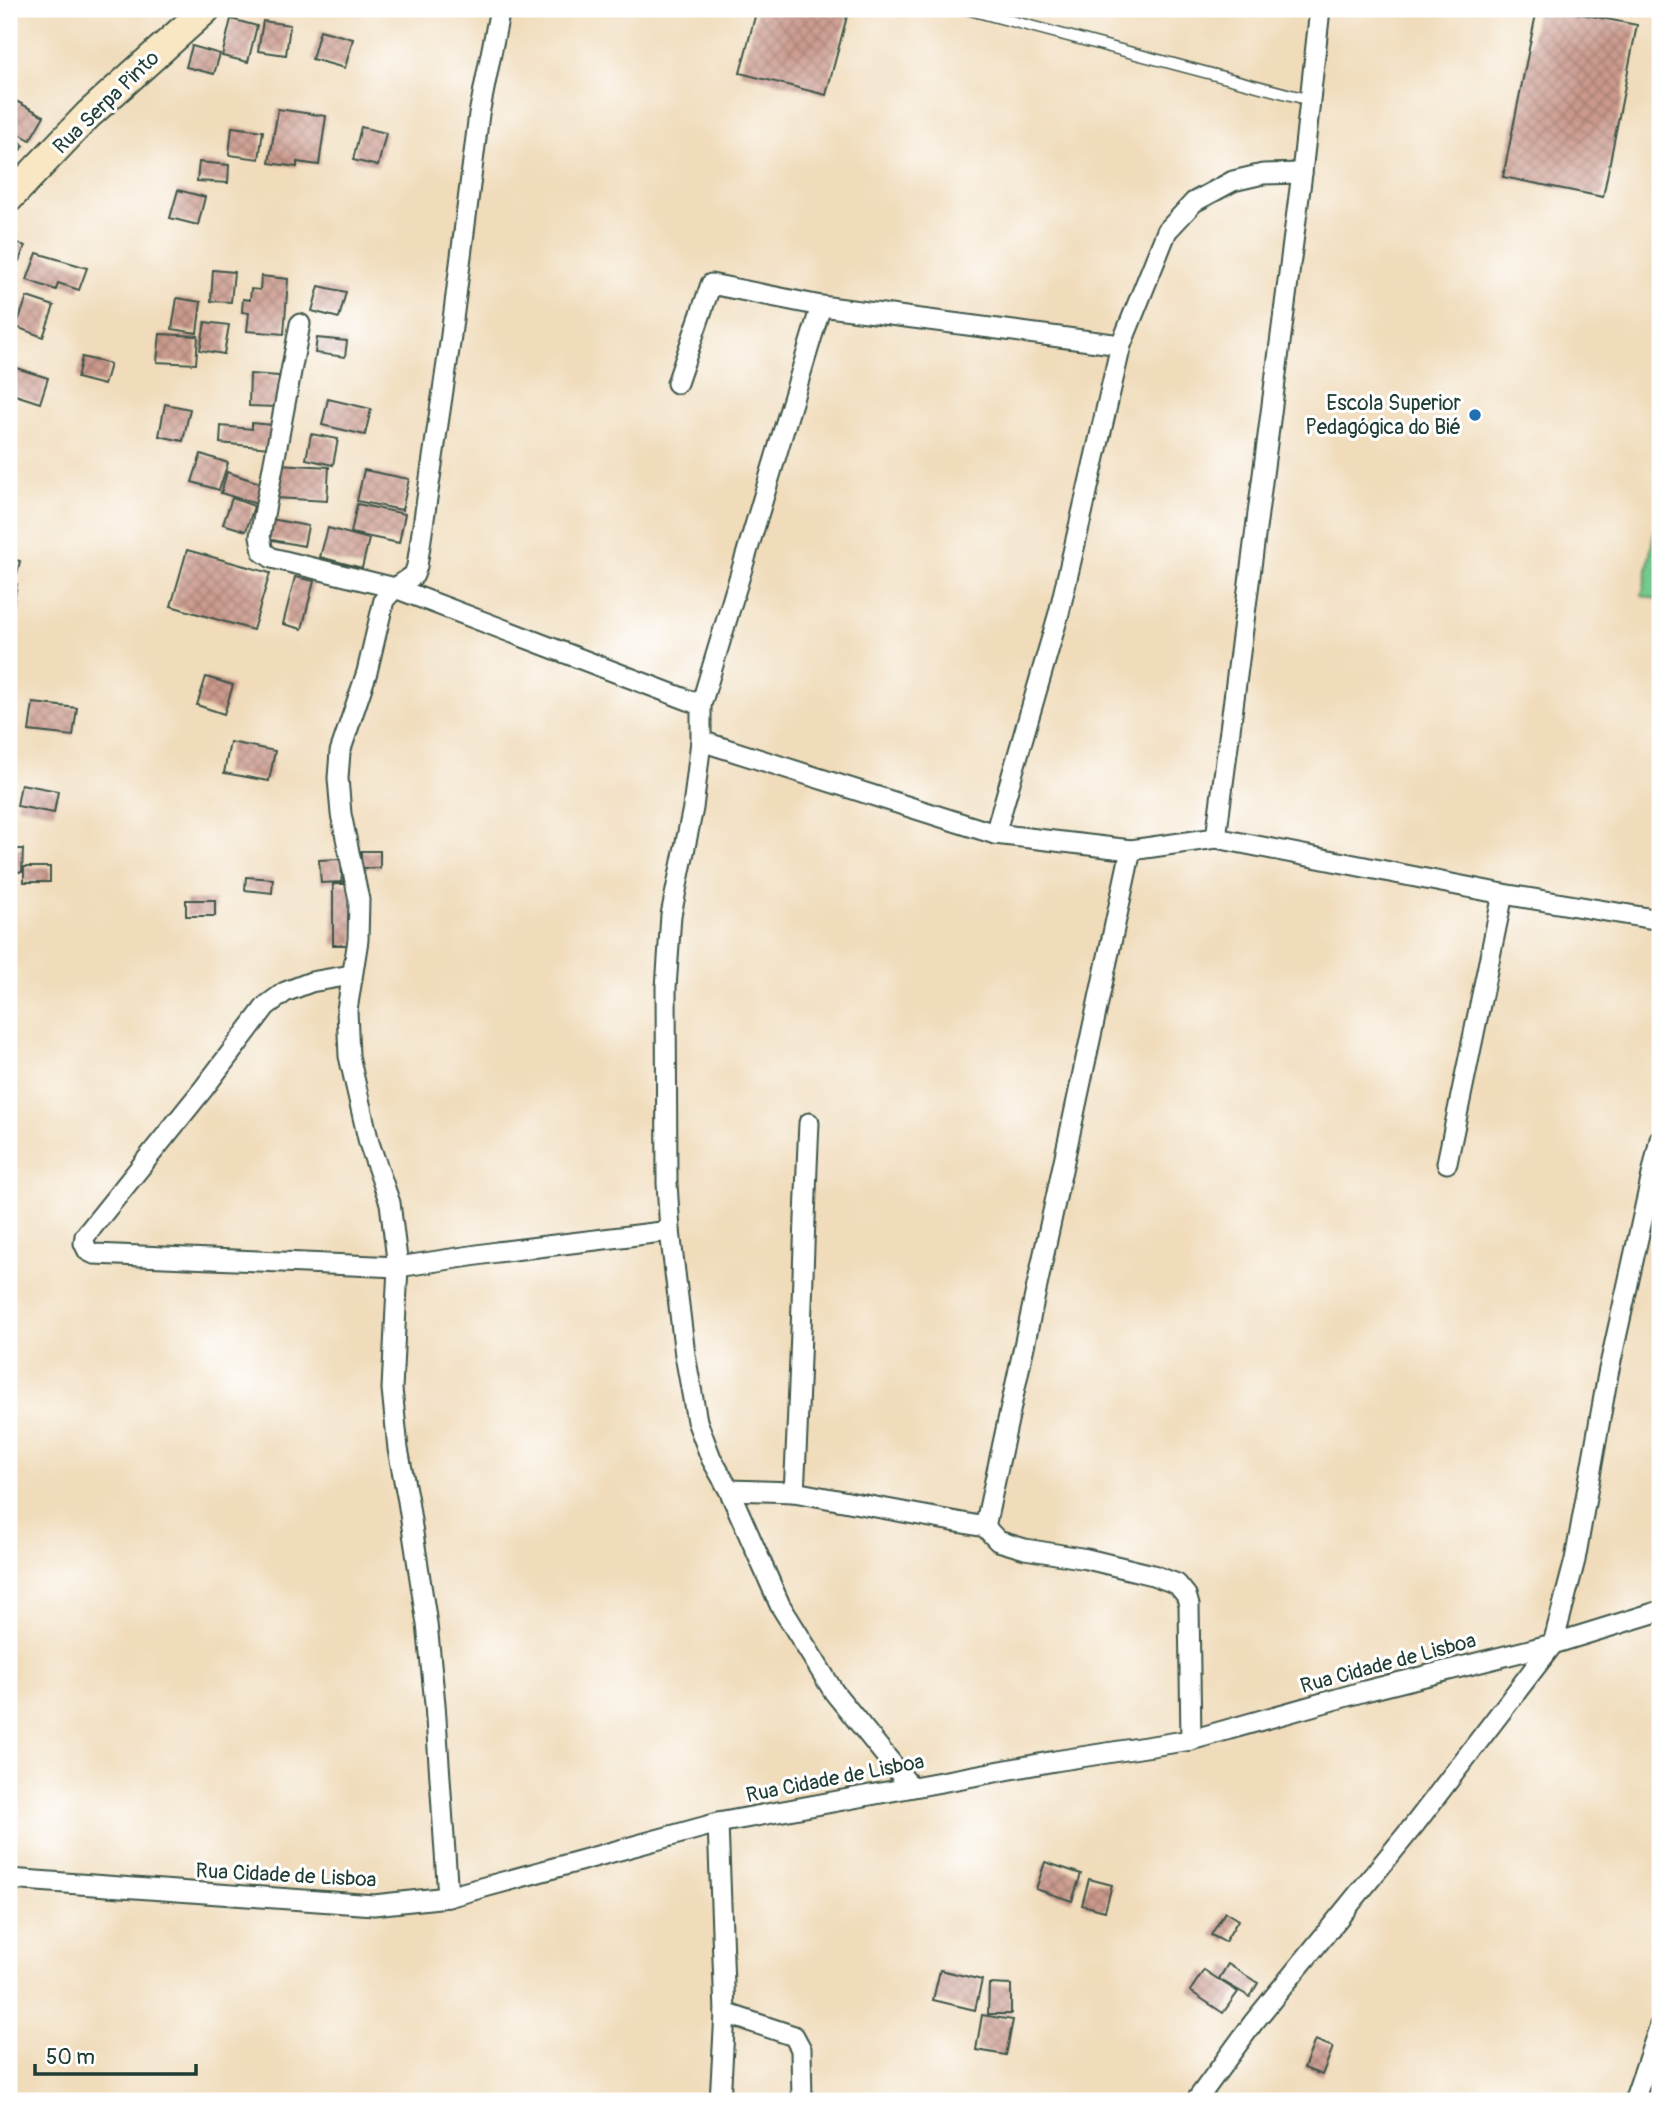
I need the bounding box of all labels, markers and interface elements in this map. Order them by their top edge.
street label: Rua Serpa Pinto [47,45,165,160]
place label: Escola Superior Pedagógica do Bié [1305,390,1461,441]
marker: Escola Superior Pedagógica do Bié [1467,407,1483,423]
street label: Rua Cidade de Lisboa [1297,1627,1479,1700]
street label: Rua Cidade de Lisboa [744,1748,926,1809]
street label: Rua Cidade de Lisboa [195,1857,377,1894]
scale bar [35,2033,196,2077]
text: 50 m [46,2044,95,2071]

